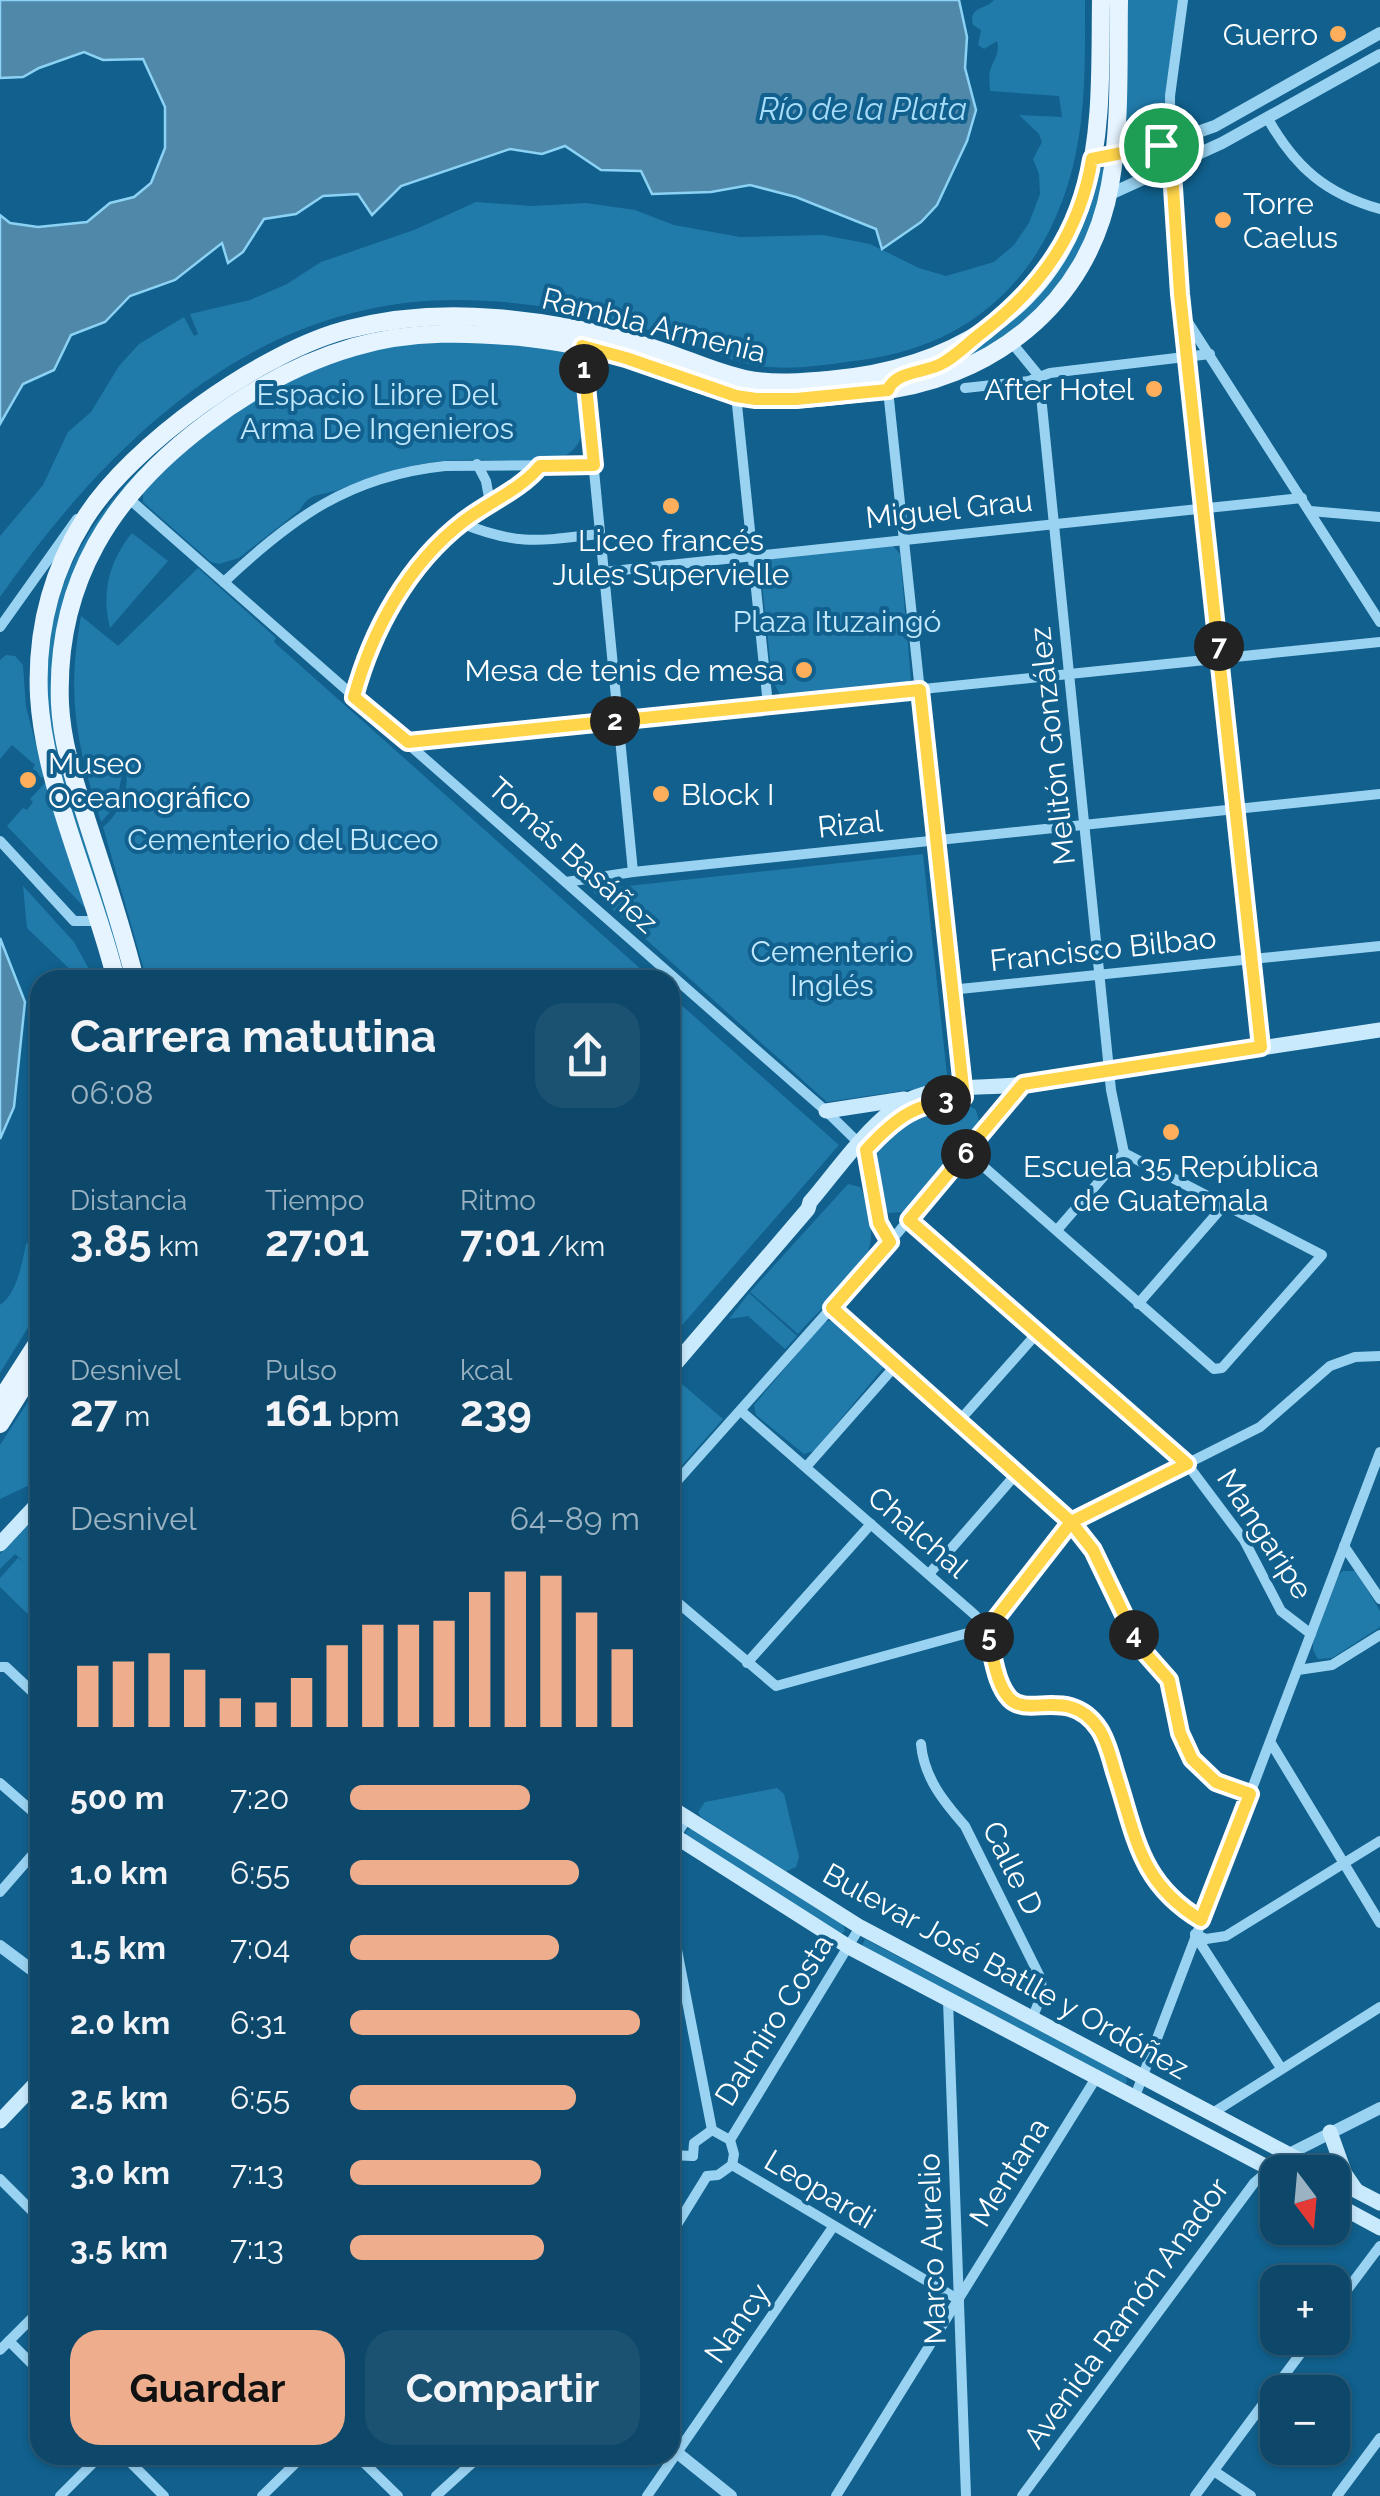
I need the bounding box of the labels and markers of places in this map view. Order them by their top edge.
place label: Guerro [1223,17,1318,52]
marker: Guerro [1327,23,1349,45]
pin [1119,103,1204,188]
place label: Torre Caelus [1243,186,1338,255]
marker: Torre Caelus [1212,209,1234,231]
pin: 1 [559,344,609,394]
place label: After Hotel [984,372,1135,407]
marker: After Hotel [1143,378,1165,400]
marker: Liceo francés Jules Supervielle [660,495,682,517]
place label: Liceo francés Jules Supervielle [553,523,789,592]
pin: 7 [1194,621,1244,671]
place label: Mesa de tenis de mesa [464,653,784,688]
marker: Mesa de tenis de mesa [793,659,815,681]
pin: 2 [590,696,640,746]
place label: Museo Oceanográfico [48,746,251,815]
marker: Museo Oceanográfico [17,769,39,791]
place label: Block I [681,777,774,812]
marker: Block I [650,783,672,805]
pin: 3 [921,1075,971,1125]
marker: Escuela 35 República de Guatemala [1160,1121,1182,1143]
pin: 6 [941,1129,991,1179]
place label: Escuela 35 República de Guatemala [1023,1149,1319,1218]
pin: 4 [1109,1610,1159,1660]
pin: 5 [964,1612,1014,1662]

